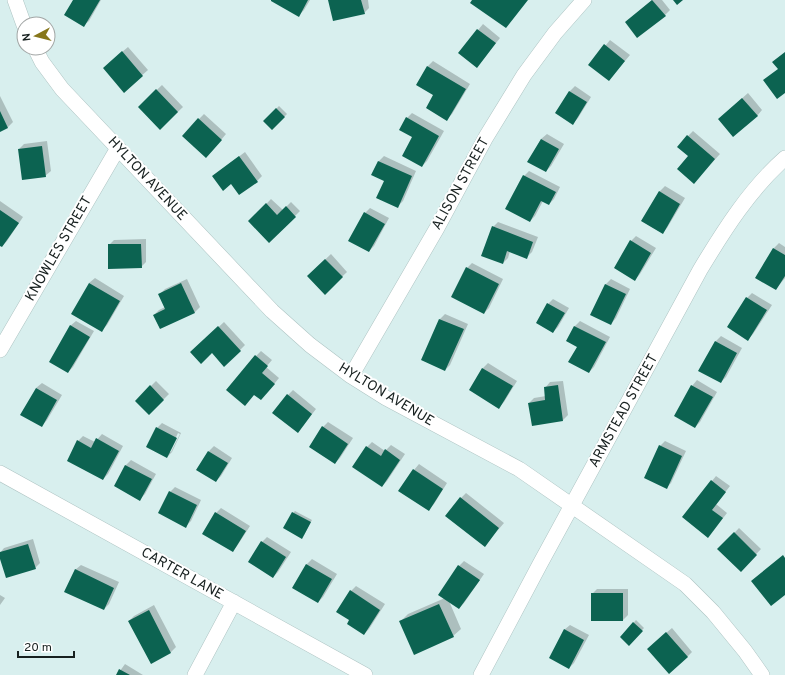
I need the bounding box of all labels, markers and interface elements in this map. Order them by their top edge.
north arrow [16,16,56,56]
text: N [20,32,34,42]
street label: HYLTON AVENUE [104,133,190,225]
street label: ALISON STREET [429,135,493,233]
street label: KNOWLES STREET [22,193,96,305]
street label: ARMSTEAD STREET [586,351,662,471]
street label: HYLTON AVENUE [335,360,437,430]
street label: CARTER LANE [138,544,226,604]
scale bar [18,633,74,659]
text: 20 m [24,640,52,656]

